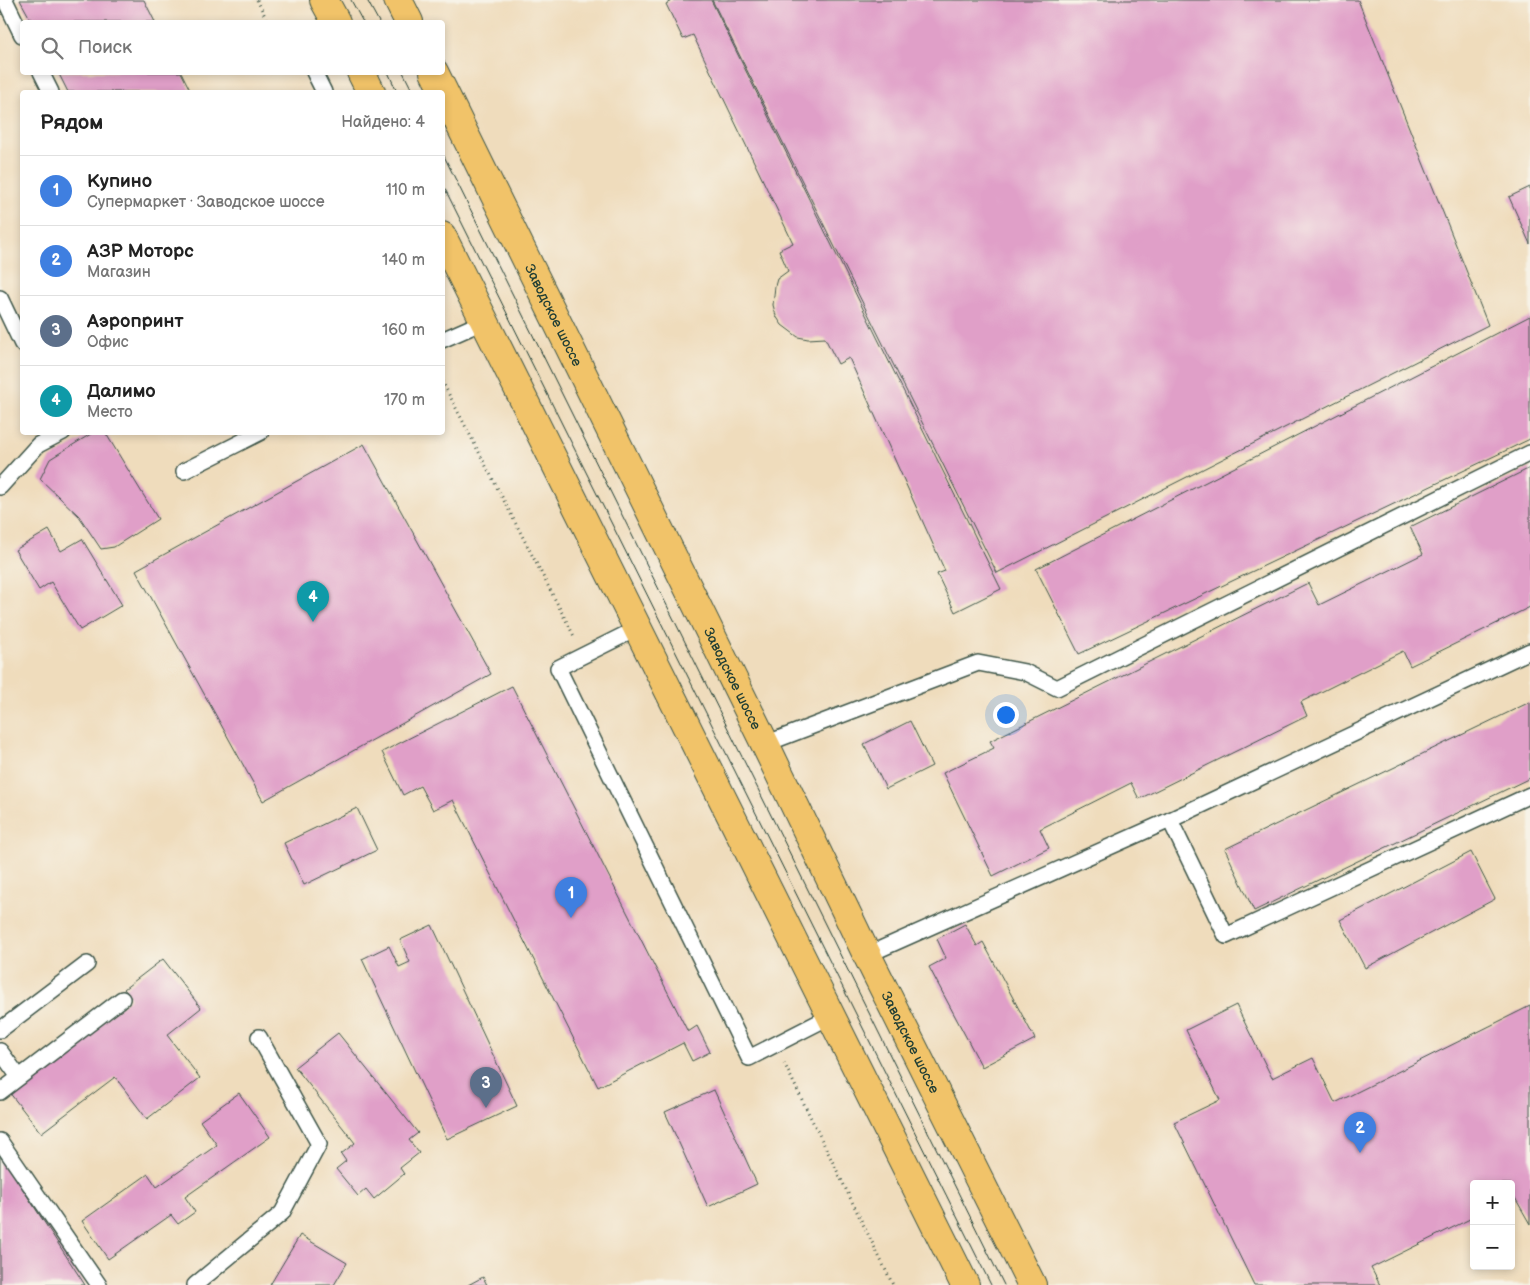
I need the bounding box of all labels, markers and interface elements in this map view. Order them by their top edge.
search box [20,20,445,75]
icon: search [38,34,66,62]
text: Поиск [78,36,132,59]
text: Рядом [40,110,103,135]
text: Найдено: 4 [341,113,425,132]
text: Купино [87,170,152,193]
text: 1 [53,181,59,200]
text: 110 m [386,181,425,200]
text: Супермаркет · Заводское шоссе [87,193,325,212]
text: АЗР Моторс [87,240,194,263]
text: 2 [51,251,61,270]
text: 140 m [382,251,425,270]
street label: Заводское шоссе [521,261,586,369]
text: Магазин [87,263,151,282]
text: Аэропринт [87,310,184,333]
text: 3 [51,321,61,340]
text: 160 m [382,321,425,340]
text: Офис [87,333,129,352]
text: Далимо [87,380,156,403]
text: 4 [51,391,61,410]
text: 170 m [384,391,425,410]
text: Место [87,403,133,422]
pin: 4 [297,581,329,622]
street label: Заводское шоссе [700,625,765,733]
your location [993,702,1019,728]
pin: 1 [555,877,587,918]
street label: Заводское шоссе [878,989,943,1096]
pin: 3 [470,1067,502,1108]
pin: 2 [1344,1112,1376,1153]
map controls [1470,1180,1515,1270]
button: + [1470,1180,1515,1225]
button: − [1470,1225,1515,1270]

